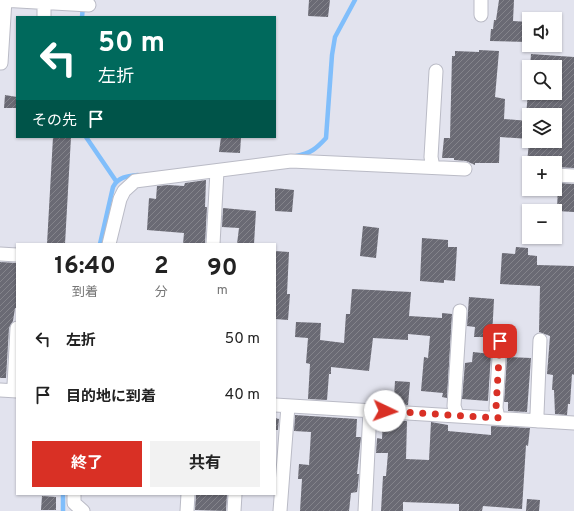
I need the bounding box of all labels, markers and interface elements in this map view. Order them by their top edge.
map controls [522,12,562,244]
button: sound [522,12,562,52]
text: 50 m [98,26,165,62]
icon: left [32,32,84,84]
button: search [522,60,562,100]
text: 左折 [98,66,134,89]
icon: arrive [85,108,107,130]
button: layers [522,108,562,148]
text: その先 [32,112,77,131]
button: + [522,156,562,196]
button: − [522,204,562,244]
text: 16:40 [54,252,116,282]
text: 2 [154,252,169,282]
text: 90 [207,254,238,284]
text: m [217,283,228,299]
text: 到着 [72,285,98,301]
text: 分 [155,285,168,301]
pin [483,324,517,358]
icon: left [32,328,54,350]
text: 50 m [225,330,260,349]
icon: arrive [489,330,511,352]
text: 左折 [66,332,96,351]
icon: arrive [32,384,54,406]
text: 40 m [225,386,260,405]
text: 目的地に到着 [66,388,156,407]
position arrow [364,390,406,432]
button: 終了 [32,441,142,487]
button: 共有 [150,441,260,487]

